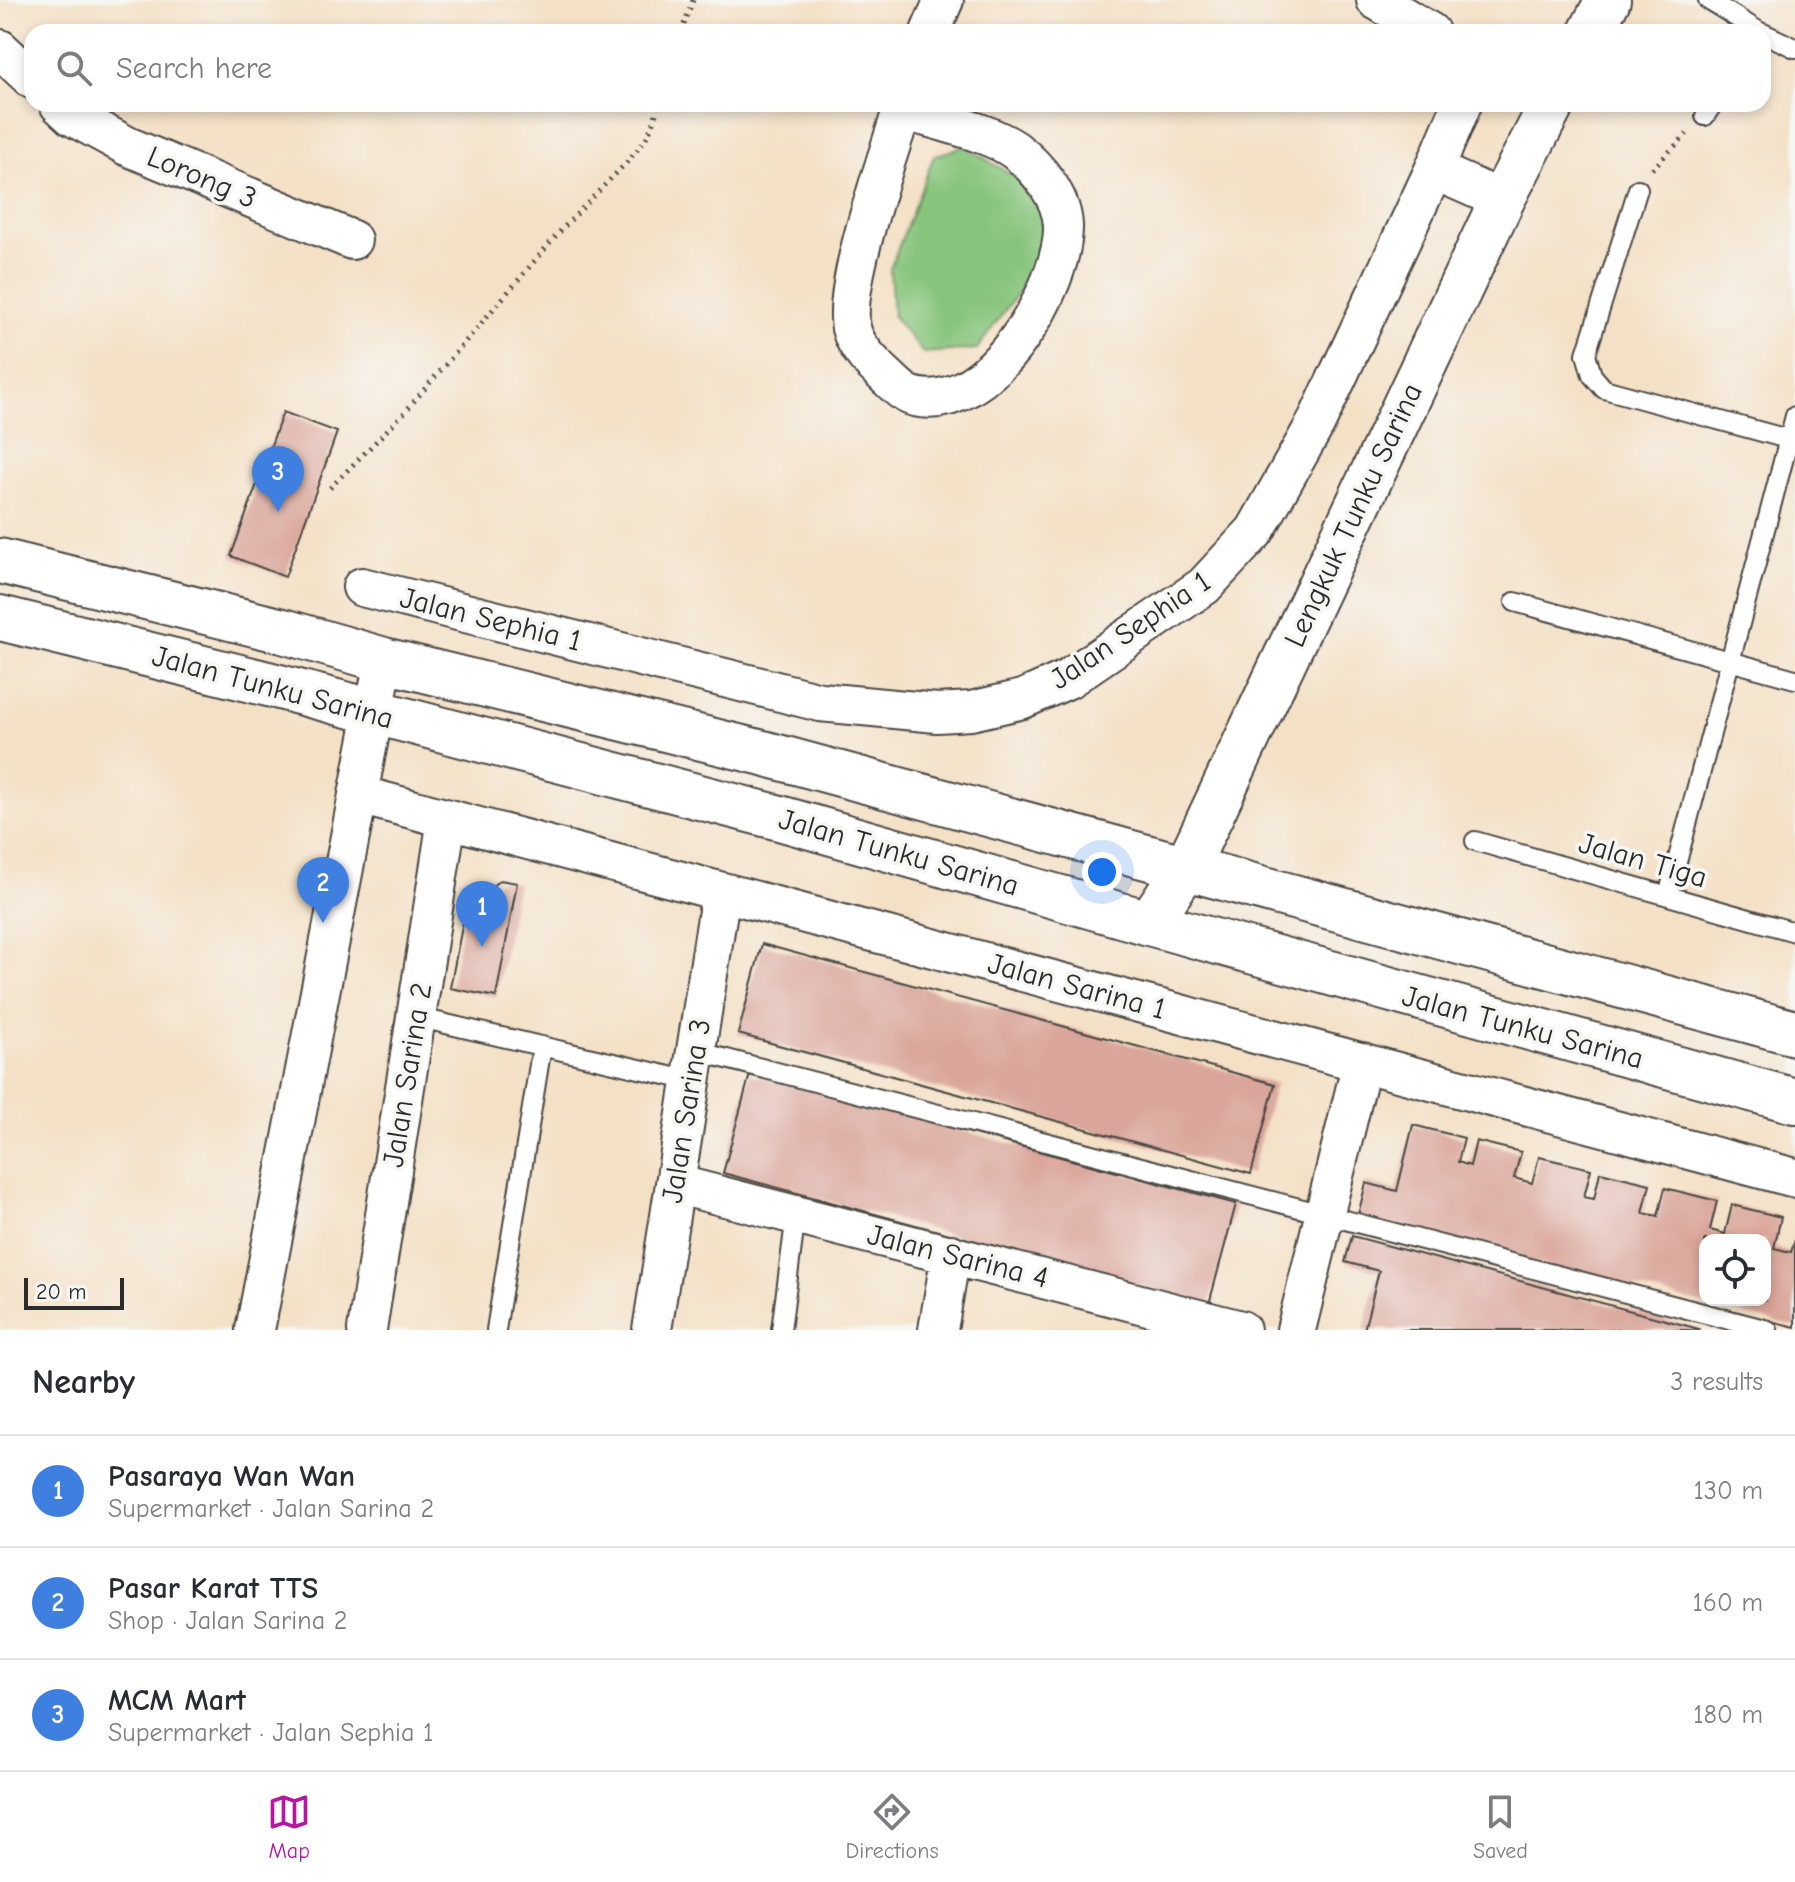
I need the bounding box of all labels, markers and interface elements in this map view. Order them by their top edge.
search box [24,24,1771,112]
icon: search [52,46,96,90]
text: Search here [116,51,272,86]
street label: Lorong 3 [142,139,262,216]
street label: Lengkuk Tunku Sarina [1277,378,1430,653]
pin: 3 [252,446,304,512]
street label: Jalan Sephia 1 [1044,564,1217,697]
street label: Jalan Sephia 1 [397,580,585,659]
street label: Jalan Tunku Sarina [148,638,397,736]
street label: Jalan Tunku Sarina [775,801,1023,904]
street label: Jalan Tiga [1575,826,1711,895]
your location [1082,852,1122,892]
pin: 2 [297,857,349,923]
pin: 1 [456,881,508,947]
street label: Jalan Sarina 1 [984,946,1170,1027]
street label: Jalan Tunku Sarina [1398,978,1647,1076]
street label: Jalan Sarina 2 [376,980,439,1170]
street label: Jalan Sarina 3 [655,1017,718,1206]
street label: Jalan Sarina 4 [864,1217,1052,1296]
map controls [1699,1234,1771,1306]
button: locate [1699,1234,1771,1306]
scale bar [24,1274,124,1310]
text: 20 m [36,1279,86,1305]
text: Nearby [32,1362,135,1402]
text: 3 results [1670,1367,1763,1397]
text: Pasaraya Wan Wan [108,1459,355,1494]
text: 1 [53,1476,63,1506]
text: 130 m [1694,1476,1763,1506]
text: Supermarket · Jalan Sarina 2 [108,1494,434,1524]
text: Pasar Karat TTS [108,1571,318,1606]
text: 2 [52,1588,64,1618]
text: 160 m [1693,1588,1763,1618]
text: Shop · Jalan Sarina 2 [108,1606,347,1636]
text: MCM Mart [108,1683,246,1718]
text: 3 [52,1700,64,1730]
text: 180 m [1693,1700,1763,1730]
text: Supermarket · Jalan Sephia 1 [108,1718,433,1748]
tab: Map [267,1790,311,1864]
tab: Directions [846,1790,939,1864]
tab: Saved [1473,1790,1528,1864]

